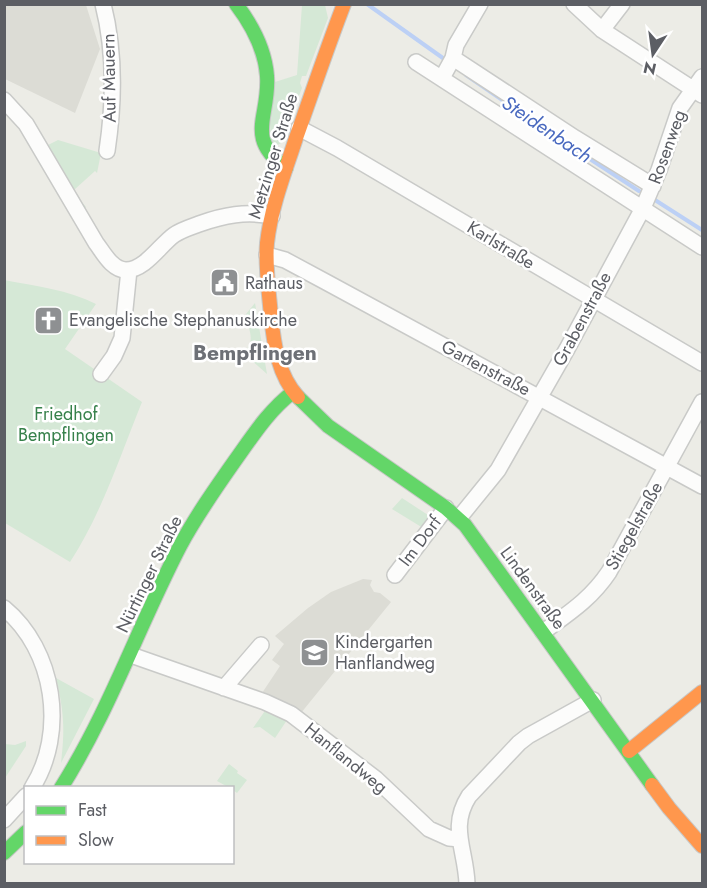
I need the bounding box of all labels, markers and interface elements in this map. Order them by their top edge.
north arrow [623,24,683,84]
street label: Auf Mauern [95,33,123,123]
text: N [641,55,659,81]
water label: Steidenbach [496,89,598,170]
street label: Metzinger Straße [242,90,304,222]
street label: Rosenweg [642,106,692,188]
street label: Karlstraße [462,215,540,275]
public building icon: Rathaus [208,267,240,299]
street label: Grabenstraße [546,267,618,371]
place label: Rathaus [245,270,303,296]
church icon: Evangelische Stephanuskirche [32,304,64,336]
place label: Evangelische Stephanuskirche [69,307,297,333]
street label: Gartenstraße [437,334,535,402]
district label: Bempflingen [193,338,317,368]
park label: Friedhof Bempflingen [18,401,114,448]
street label: Stiegelstraße [599,477,669,575]
street label: Im Dorf [392,510,448,572]
street label: Nürtinger Straße [109,511,189,637]
street label: Lindenstraße [494,541,572,635]
place label: Kindergarten Hanflandweg [335,629,435,676]
school or university icon: Kindergarten Hanflandweg [298,636,330,668]
street label: Hanflandweg [299,716,393,800]
legend [24,786,234,864]
text: Fast [78,797,107,823]
text: Slow [78,827,115,853]

